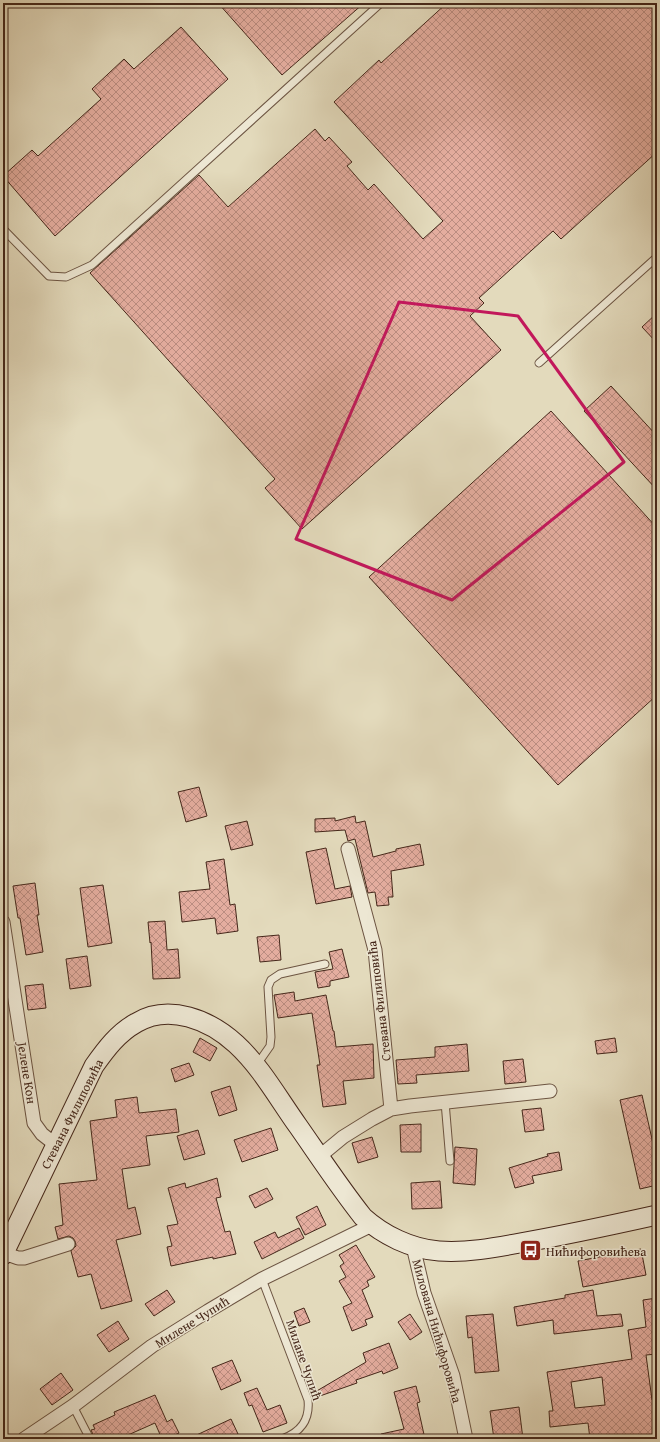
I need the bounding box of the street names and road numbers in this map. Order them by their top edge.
street label: Стевана Филиповића [362,939,396,1062]
street label: Јелене Кон [12,1039,41,1106]
street label: Стевана Филиповића [36,1055,108,1172]
street label: Милована Нићифоровића [407,1257,467,1406]
street label: Милене Чупић [151,1291,234,1352]
street label: Милане Чупић [281,1317,327,1404]

